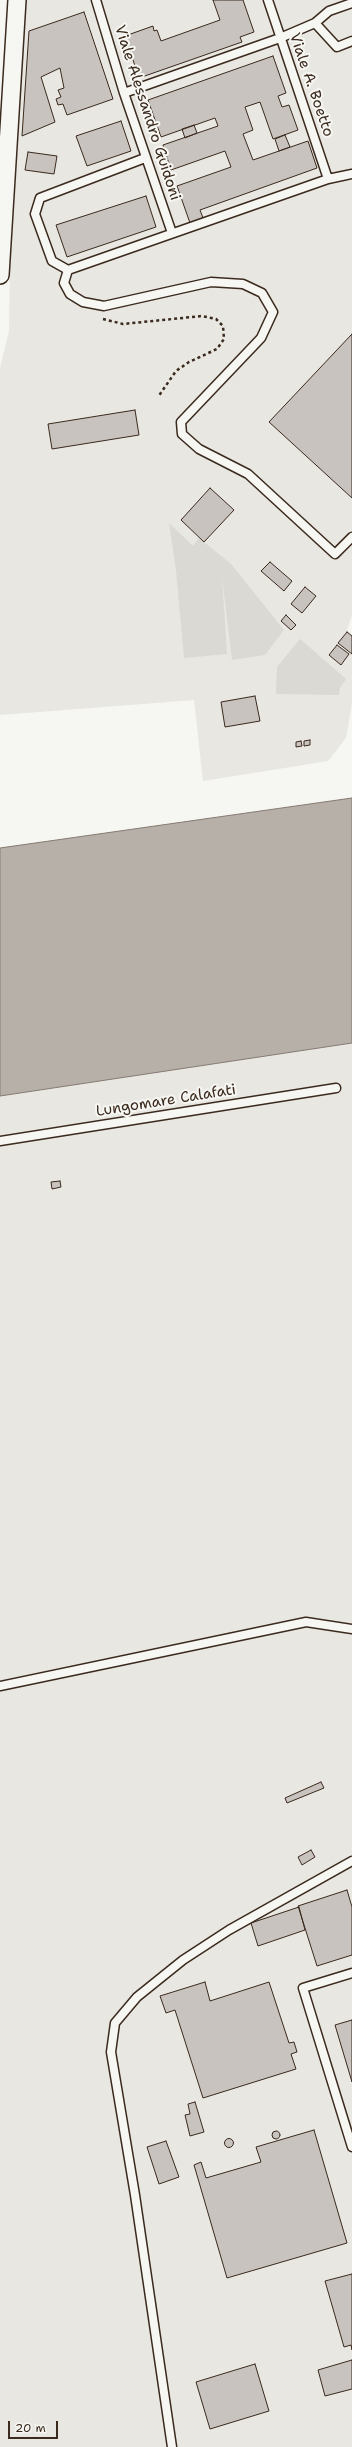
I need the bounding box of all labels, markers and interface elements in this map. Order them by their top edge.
street label: Viale Alessandro Guidoni [110,23,184,203]
street label: Viale A. Boetto [285,31,337,139]
street label: Lungomare Calafati [95,1081,237,1121]
scale bar [10,2413,60,2439]
text: 20 m [15,2420,46,2436]

